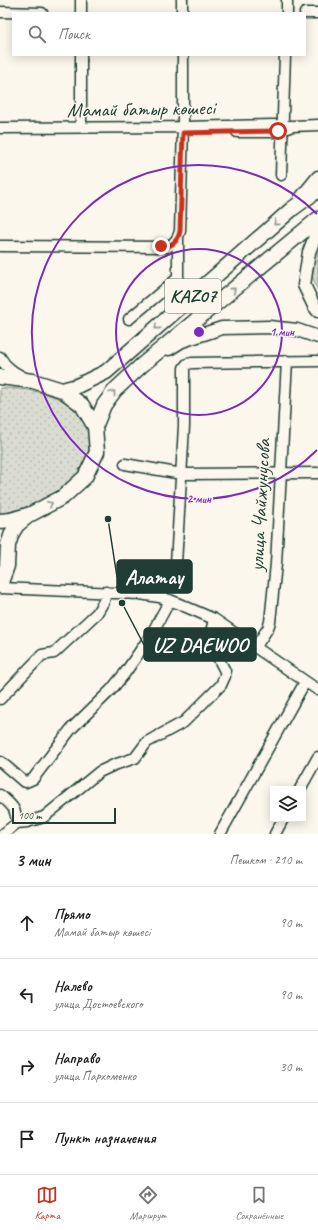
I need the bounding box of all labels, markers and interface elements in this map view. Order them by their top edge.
search box [12,12,306,56]
icon: search [26,23,48,45]
text: Поиск [58,25,90,44]
street label: Мамай батыр көшесі [67,95,218,123]
route start [269,122,287,140]
one-way arrow [274,218,281,225]
route end [152,237,170,255]
road number: KAZ07 [165,279,221,313]
one-way arrow [228,287,236,294]
one-way arrow [155,322,162,329]
text: 1 мин [270,324,295,340]
centre of rings [192,325,206,339]
one-way arrow [109,390,116,397]
street label: улица Чайжунусова [244,437,276,573]
text: 2 мин [187,491,212,507]
one-way arrow [45,501,53,509]
callout: Алатау [117,560,192,593]
text: Алатау [125,564,186,590]
callout: UZ DAEWOO [144,628,256,661]
text: UZ DAEWOO [152,632,250,658]
map controls [270,786,306,822]
button: layers [270,786,306,822]
scale bar [12,806,116,825]
text: 100 m [18,808,42,822]
text: 3 мин [16,850,51,871]
text: Пешком · 210 m [229,852,302,868]
text: Прямо [54,905,90,924]
icon: ahead [16,912,38,934]
text: 90 m [280,915,302,931]
text: Мамай батыр көшесі [54,924,150,940]
text: Налево [54,977,92,996]
icon: left [16,984,38,1006]
text: 90 m [280,987,302,1003]
text: улица Достоевского [54,996,143,1012]
text: Направо [54,1049,100,1068]
icon: right [16,1056,38,1078]
text: 30 m [280,1059,302,1075]
text: улица Пархоменко [54,1068,136,1084]
icon: arrive [16,1128,38,1150]
text: Пункт назначения [54,1129,156,1148]
tab: Карта [35,1184,60,1222]
tab: Маршрут [130,1184,166,1222]
tab: Сохранённые [235,1184,283,1222]

